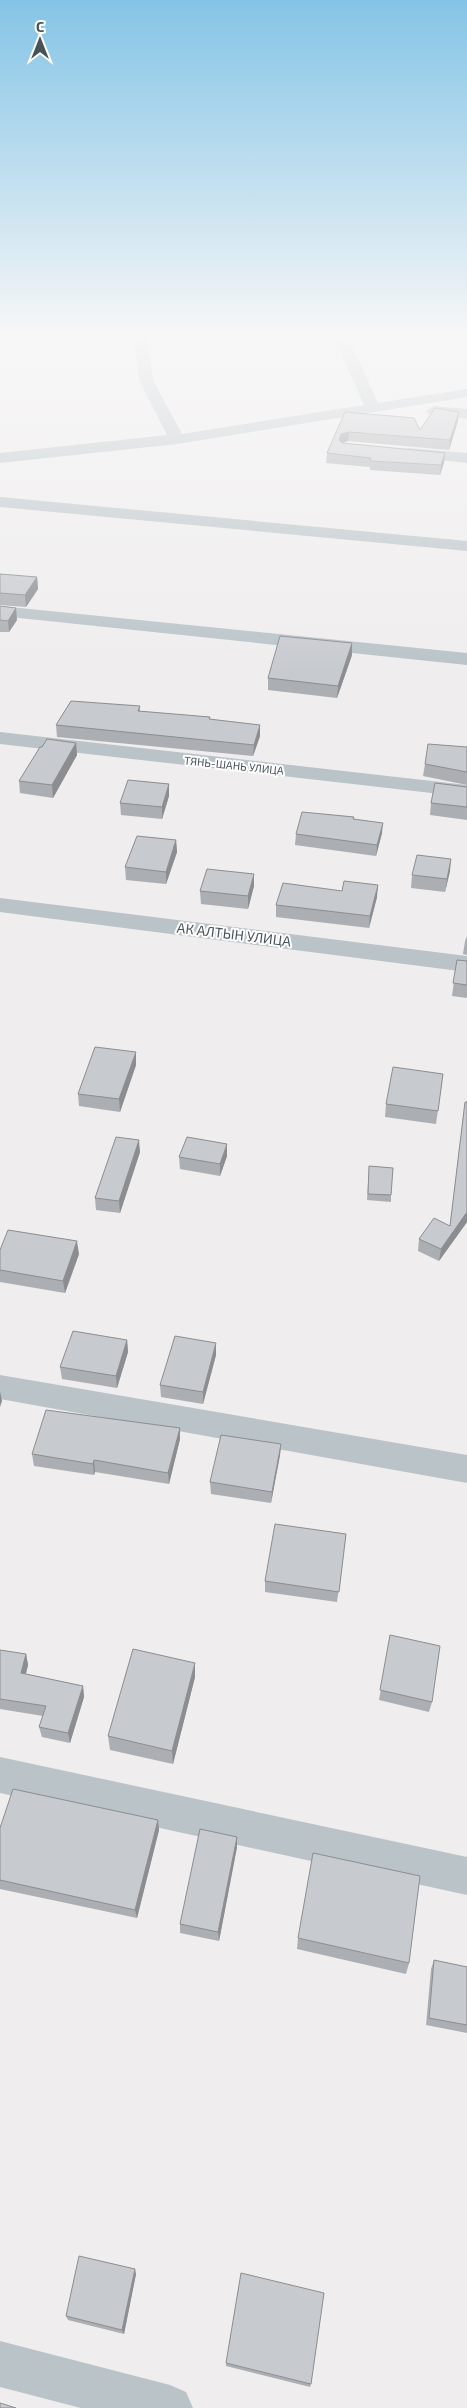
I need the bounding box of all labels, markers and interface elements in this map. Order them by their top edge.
north arrow [15,15,65,65]
text: С [36,18,44,35]
street label: ТЯНЬ-ШАНЬ УЛИЦА [183,753,285,777]
street label: АК АЛТЫН УЛИЦА [176,919,292,949]

